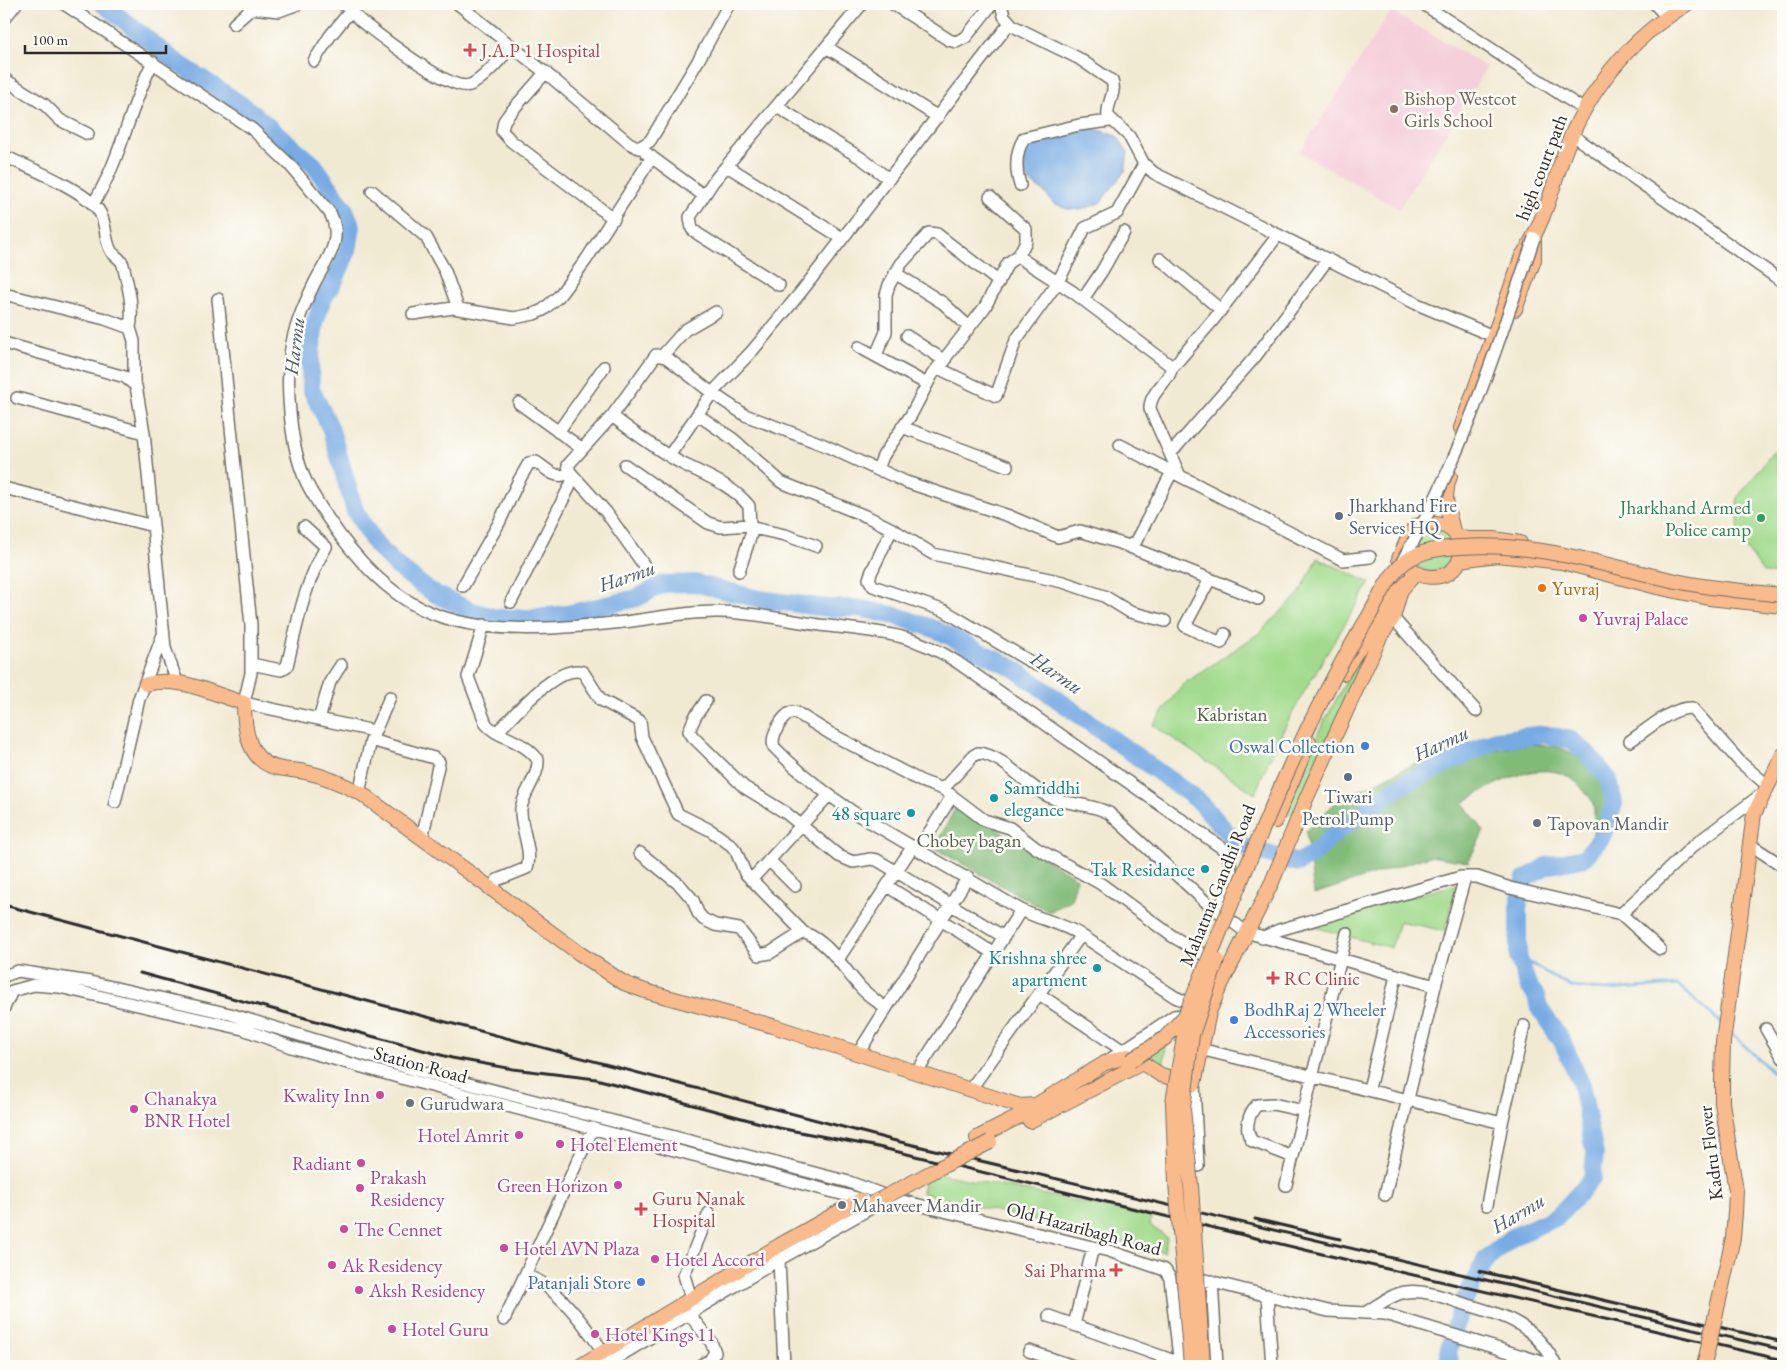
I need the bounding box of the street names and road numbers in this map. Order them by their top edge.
street label: high court path [1510,110,1573,224]
street label: Mahatma Gandhi Road [1173,800,1262,970]
street label: Station Road [371,1040,471,1089]
street label: Kadru Flover [1692,1103,1729,1202]
street label: Old Hazaribagh Road [1004,1196,1164,1261]

